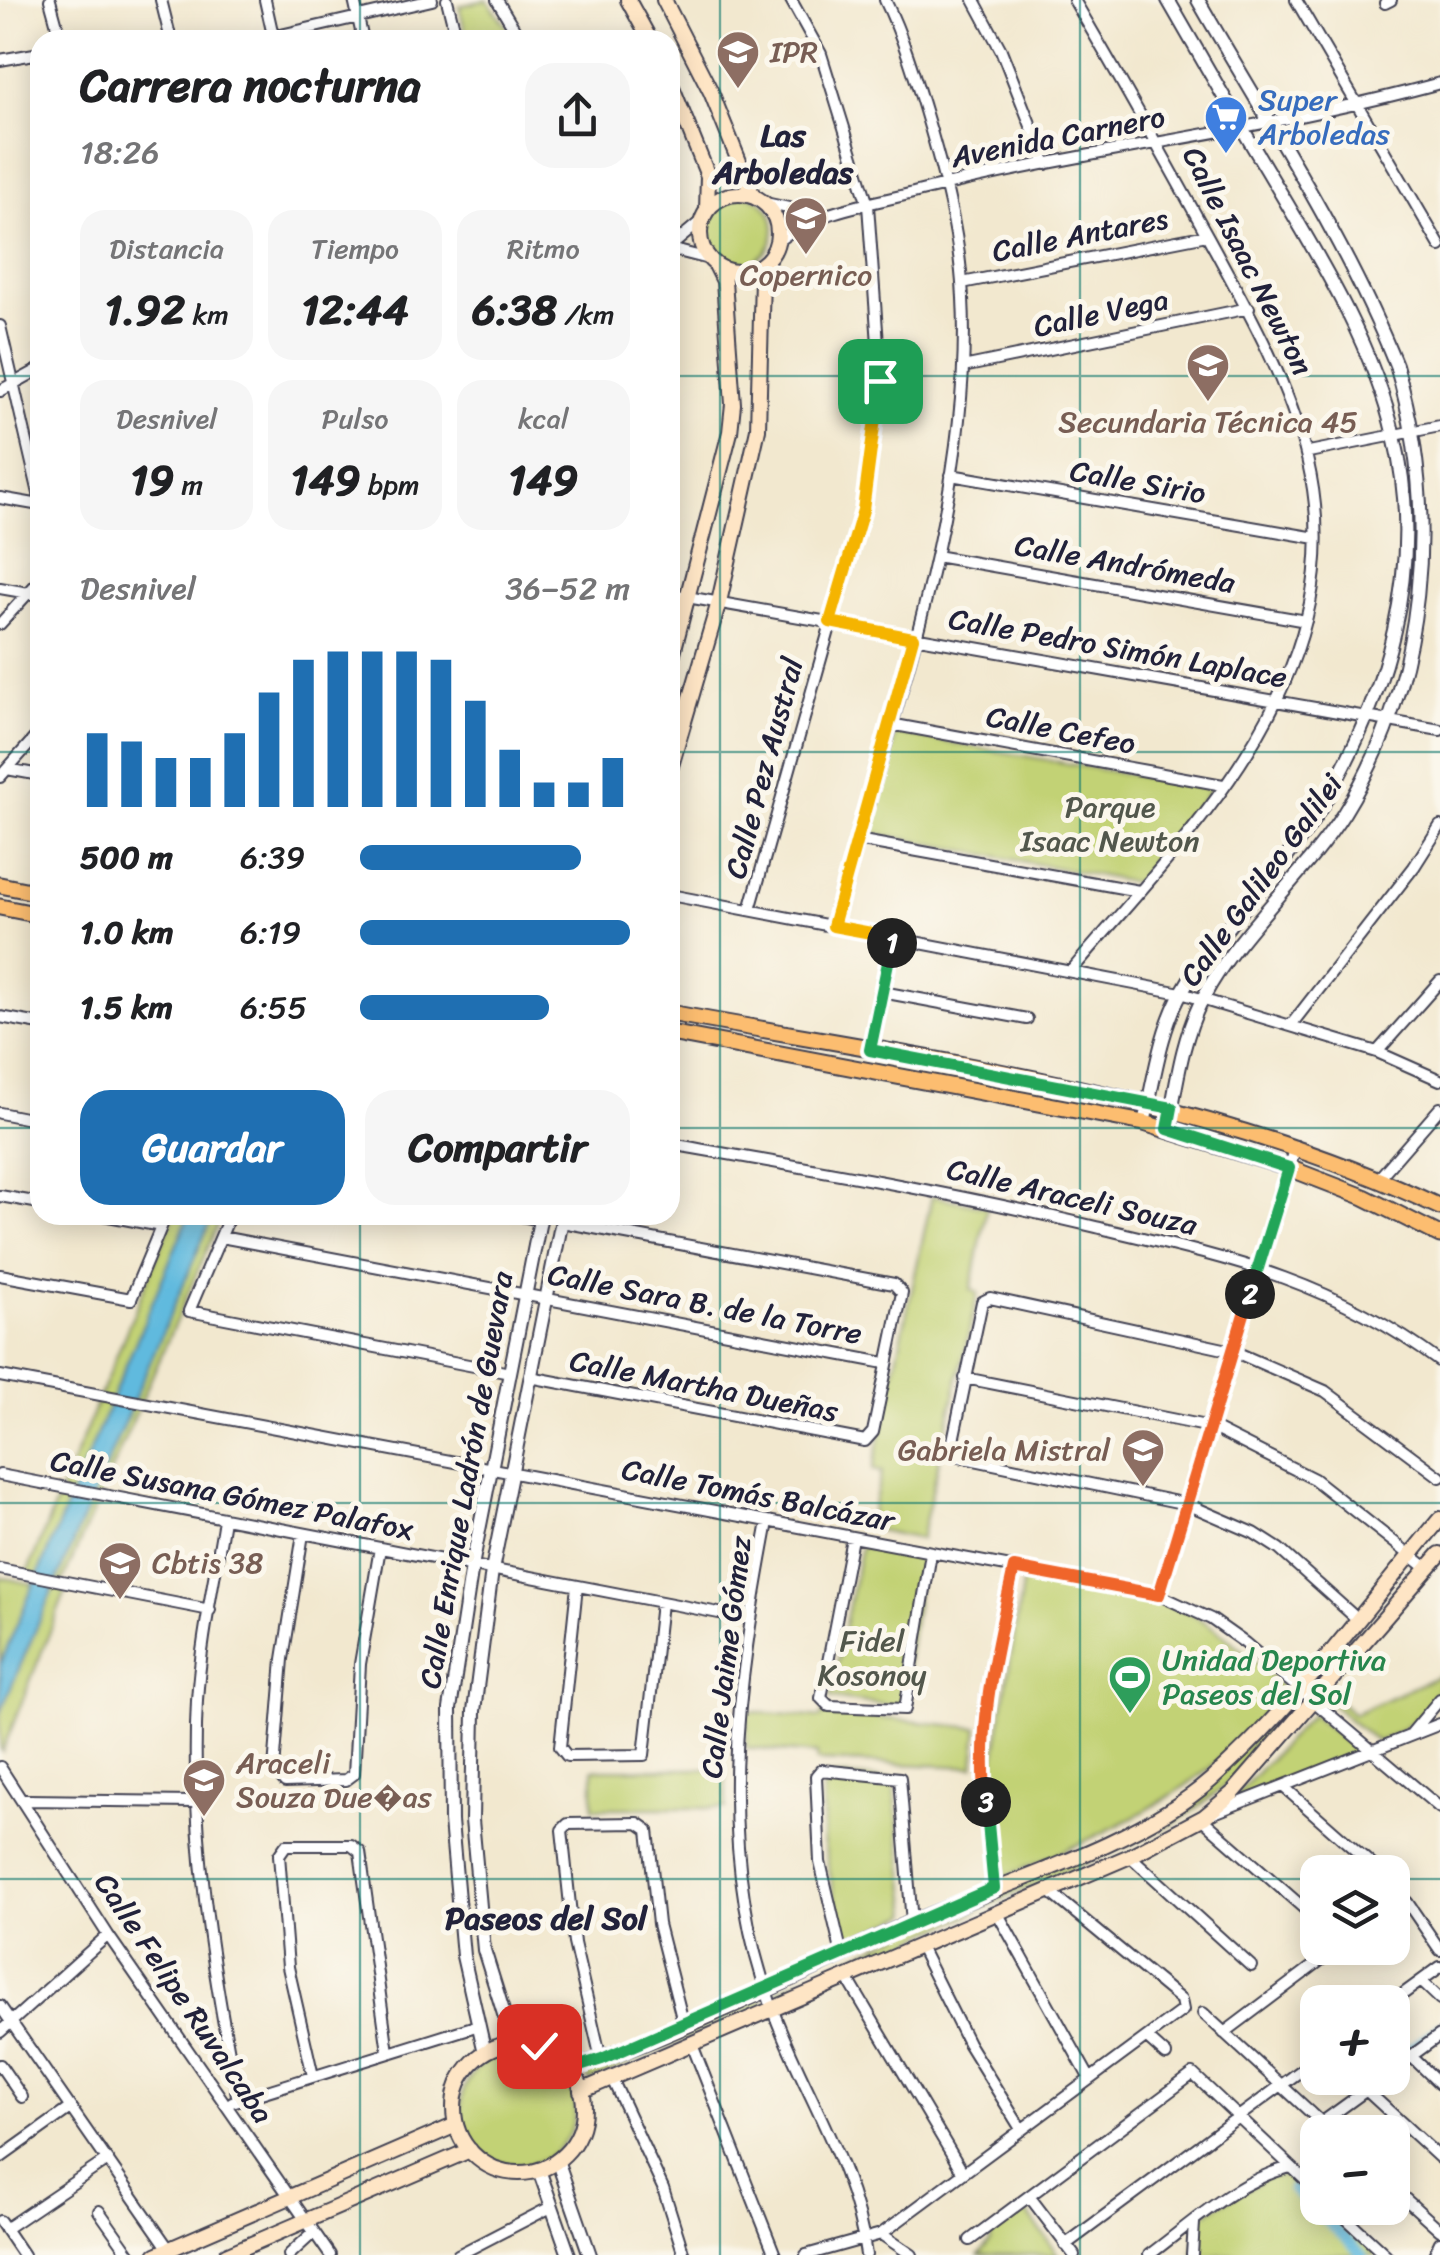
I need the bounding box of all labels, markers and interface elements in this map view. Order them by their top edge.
place label: IPR [769,25,818,79]
school or university icon: IPR [715,29,761,90]
text: Carrera nocturna [80,46,421,126]
button: share [525,63,630,168]
place label: Super Arboledas [1257,73,1390,161]
street label: Avenida Carnero [945,90,1170,184]
supermarket icon: Super Arboledas [1203,94,1249,155]
district label: Las Arboledas [711,107,855,201]
text: 18:26 [80,124,159,181]
street label: Calle Isaac Newton [1167,137,1329,385]
street label: Calle Antares [987,191,1173,279]
school or university icon: Copernico [783,195,829,256]
text: Distancia [109,224,224,273]
text: Tiempo [311,224,399,273]
text: Ritmo [507,224,580,273]
place label: Copernico [740,248,872,302]
street label: Calle Vega [1029,272,1173,354]
text: 1.92 [104,273,185,347]
text: 12:44 [301,273,409,347]
text: 6:38 [472,273,557,347]
text: km [185,290,229,339]
text: /km [557,290,615,339]
pin [838,339,923,424]
school or university icon: Secundaria Técnica 45 [1185,342,1231,403]
icon: arrive [853,354,908,409]
text: Desnivel [116,394,217,443]
text: Pulso [321,394,389,443]
text: kcal [518,394,569,443]
place label: Secundaria Técnica 45 [1058,395,1358,449]
text: 19 [130,443,174,517]
text: 149 [290,443,361,517]
text: 149 [508,443,578,517]
street label: Calle Sirio [1066,444,1210,520]
text: m [174,460,203,509]
text: bpm [361,460,420,509]
street label: Calle Andrómeda [1011,518,1240,610]
text: Desnivel [80,560,196,617]
text: 36–52 m [505,560,630,617]
street label: Calle Pedro Simón Laplace [945,592,1291,704]
street label: Calle Pez Austral [709,650,820,885]
street label: Calle Cefeo [982,689,1140,771]
street label: Calle Galileo Galilei [1165,760,1358,998]
park label: Parque Isaac Newton [1019,780,1200,868]
text: 500 m [80,829,173,886]
text: 6:39 [240,829,305,886]
text: 1.0 km [80,904,174,961]
text: 6:19 [240,904,301,961]
pin: 1 [867,918,917,968]
text: 1 [886,918,898,967]
text: 1.5 km [80,979,173,1036]
text: 6:55 [240,979,307,1036]
button: Guardar [80,1090,345,1205]
button: Compartir [365,1090,630,1205]
street label: Calle Araceli Souza [942,1142,1203,1252]
street label: Calle Sara B. de la Torre [543,1247,867,1361]
street label: Calle Enrique Ladrón de Guevara [403,1266,529,1693]
pin: 2 [1225,1269,1275,1319]
text: 2 [1242,1269,1258,1318]
street label: Calle Martha Dueñas [565,1334,843,1439]
place label: Gabriela Mistral [898,1423,1111,1477]
school or university icon: Gabriela Mistral [1120,1427,1166,1488]
street label: Calle Susana Gómez Palafox [46,1433,419,1557]
street label: Calle Tomás Balcázar [617,1442,900,1548]
street label: Calle Jaime Gómez [684,1532,768,1781]
place label: Cbtis 38 [152,1536,263,1590]
school or university icon: Cbtis 38 [97,1540,143,1601]
park label: Fidel Kosonoy [818,1614,927,1702]
place label: Unidad Deportiva Paseos del Sol [1162,1633,1386,1721]
sports icon: Unidad Deportiva Paseos del Sol [1107,1654,1153,1715]
place label: Araceli Souza Due�as [235,1736,432,1824]
school or university icon: Araceli Souza Due�as [181,1757,227,1818]
pin: 3 [961,1777,1011,1827]
text: 3 [978,1777,994,1826]
map controls [1300,1855,1410,2225]
button: layers [1300,1855,1410,1965]
street label: Calle Felipe Ruvalcaba [79,1861,289,2135]
district label: Paseos del Sol [445,1890,649,1947]
button: + [1300,1985,1410,2095]
pin [497,2004,582,2089]
icon: check [512,2019,567,2074]
button: − [1300,2115,1410,2225]

